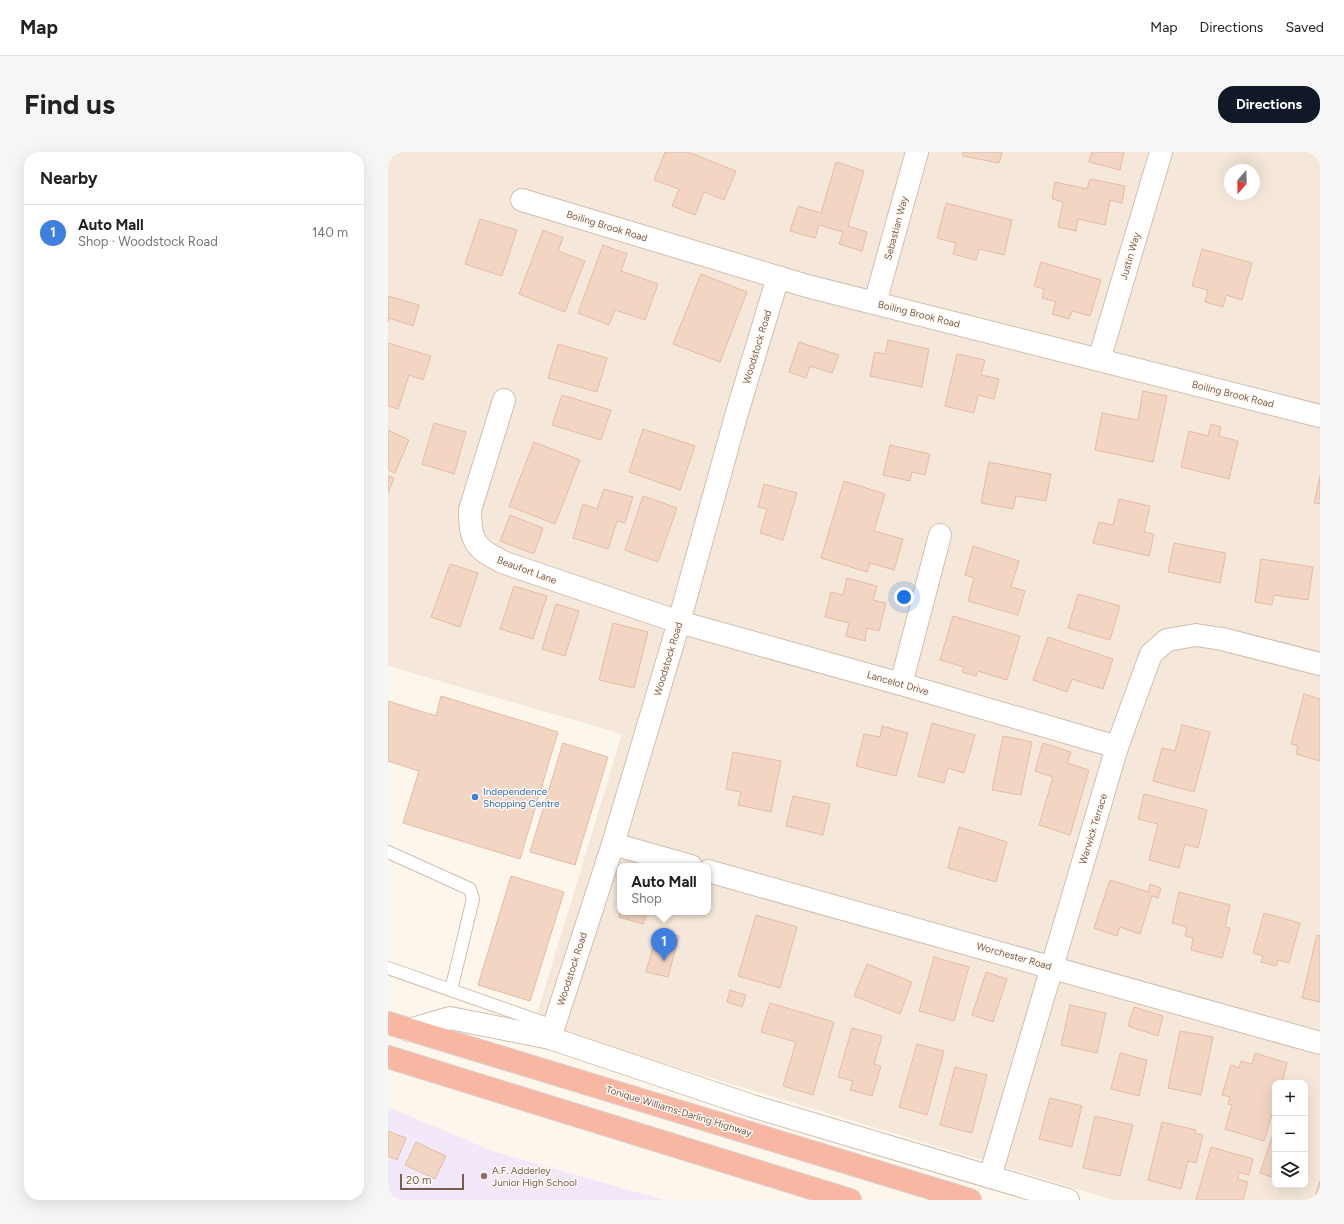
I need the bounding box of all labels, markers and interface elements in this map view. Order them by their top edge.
text: Map [20,16,58,39]
text: Map [1150,19,1178,36]
text: Directions [1200,19,1263,36]
text: Saved [1285,19,1324,36]
button: Directions [1218,86,1320,123]
text: Find us [24,87,115,121]
north arrow [1224,164,1260,200]
text: Nearby [40,168,98,188]
street label: Sebastian Way [881,194,911,262]
street label: Boiling Brook Road [565,207,649,245]
text: Auto Mall [78,216,144,234]
text: 1 [50,225,56,240]
text: 140 m [312,225,348,240]
street label: Justin Way [1117,230,1143,281]
text: Shop · Woodstock Road [78,234,218,249]
street label: Boiling Brook Road [877,298,962,331]
street label: Woodstock Road [740,308,774,386]
street label: Boiling Brook Road [1191,378,1276,411]
street label: Beaufort Lane [495,553,559,587]
your location [894,587,914,607]
street label: Woodstock Road [651,620,685,698]
street label: Lancelot Drive [865,668,931,698]
place label: Independence Shopping Centre [483,785,560,810]
street label: Warwick Terrace [1076,791,1110,866]
marker: Independence Shopping Centre [470,792,480,802]
popup [617,863,711,915]
text: Auto Mall [631,873,697,891]
text: Shop [631,891,662,906]
pin: 1 [651,928,677,961]
street label: Woodstock Road [554,930,590,1007]
street label: Worchester Road [975,939,1053,973]
map controls [1272,1080,1308,1188]
button: + [1272,1080,1308,1116]
street label: Tonique Williams-Darling Highway [604,1083,754,1140]
button: − [1272,1116,1308,1152]
button: layers [1272,1152,1308,1188]
place label: A.F. Adderley Junior High School [492,1164,577,1189]
marker: A.F. Adderley Junior High School [479,1171,489,1181]
scale bar [400,1172,464,1191]
text: 20 m [406,1174,431,1187]

